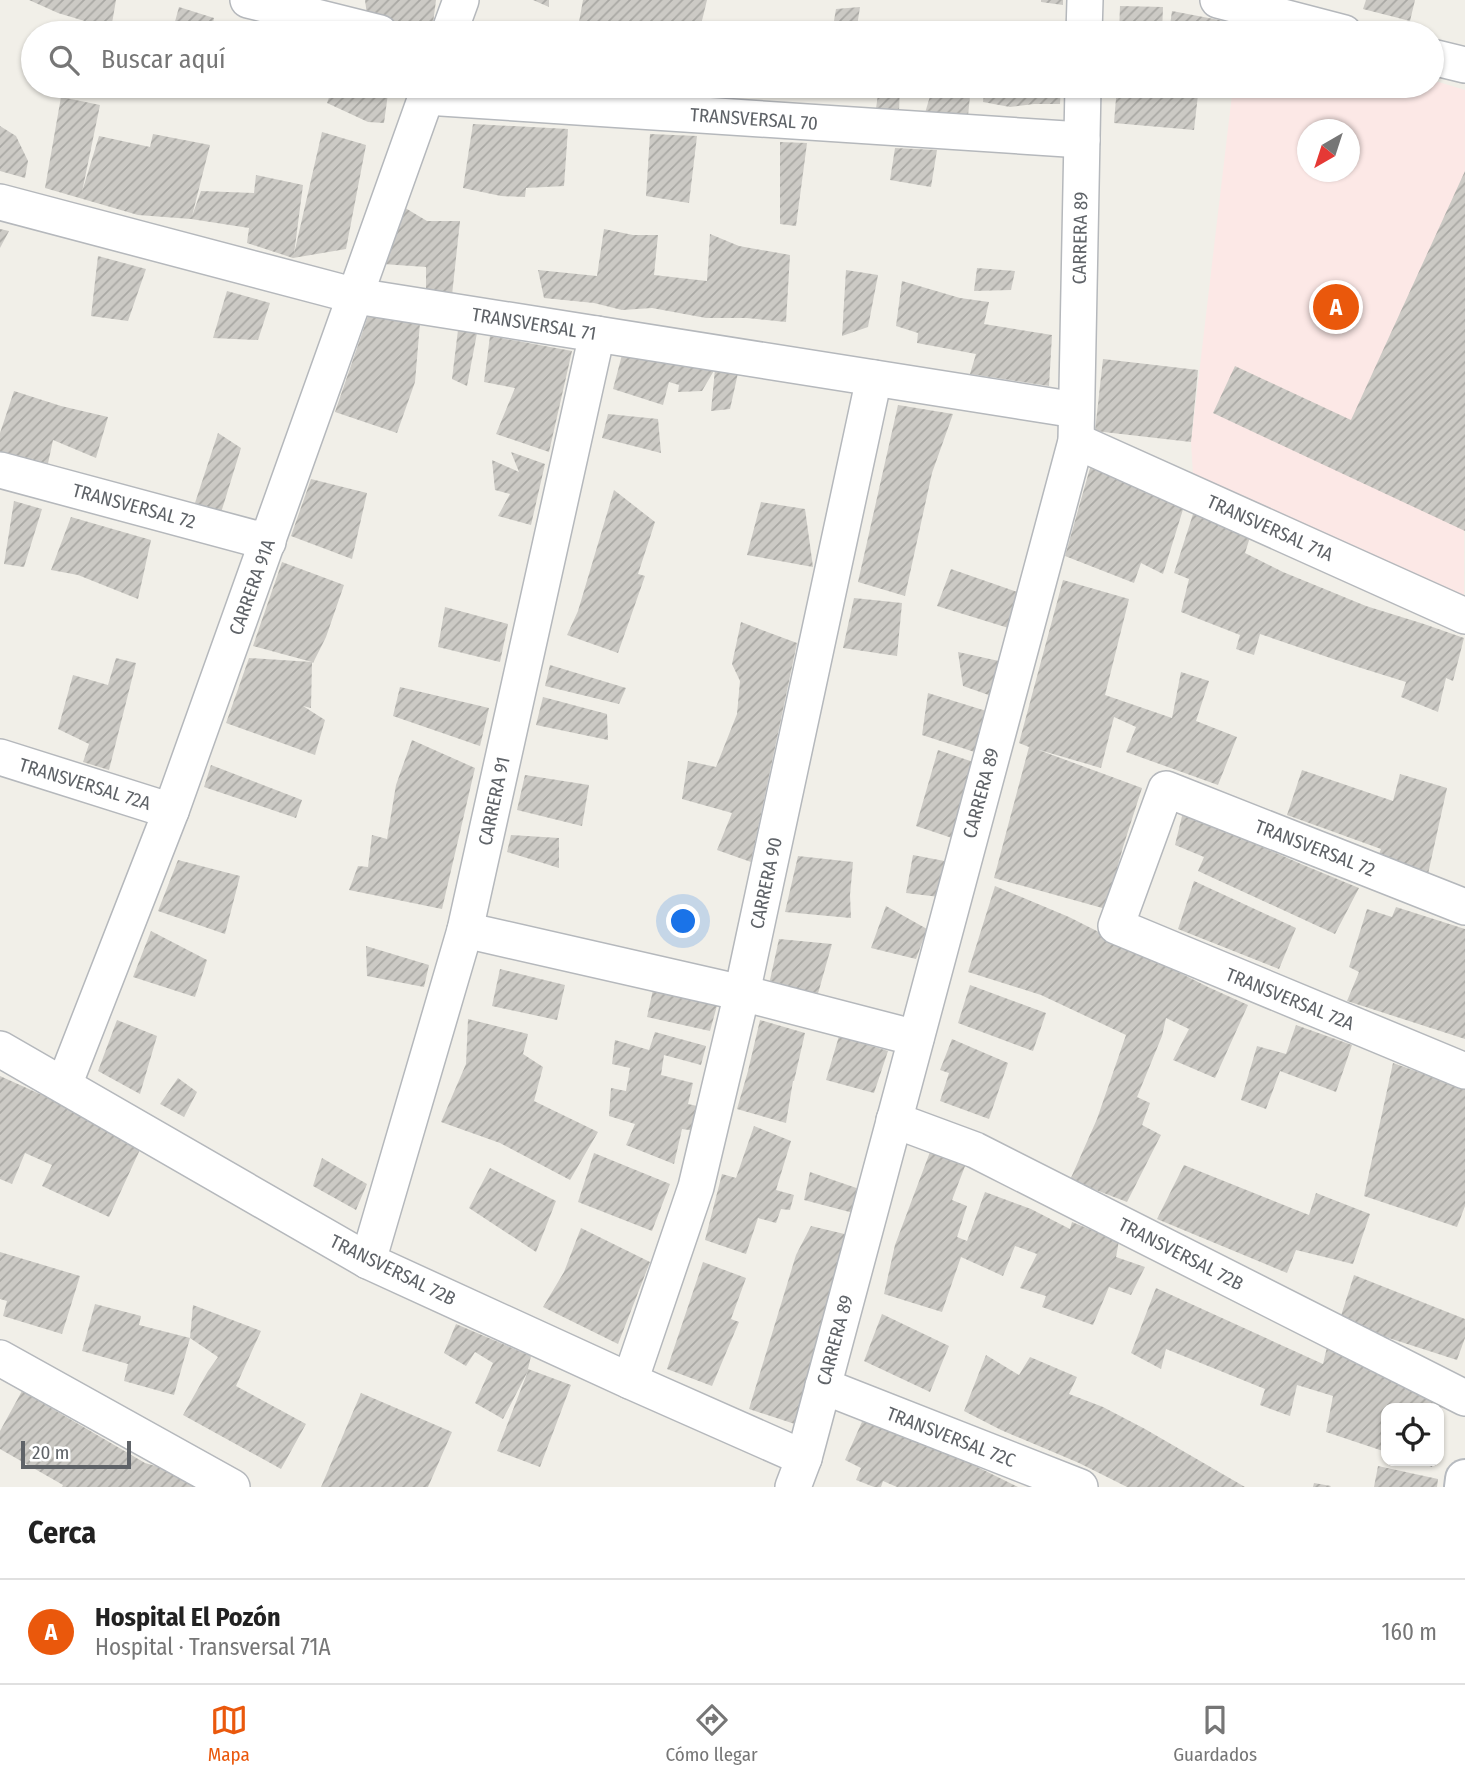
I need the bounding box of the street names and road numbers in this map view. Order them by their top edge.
street label: TRANSVERSAL 70 [689,103,819,135]
street label: CARRERA 89 [1068,192,1092,284]
street label: TRANSVERSAL 71 [470,303,598,345]
street label: TRANSVERSAL 72 [70,479,198,533]
street label: TRANSVERSAL 71A [1203,490,1337,566]
street label: CARRERA 91A [224,536,280,638]
street label: CARRERA 89 [958,745,1004,841]
street label: TRANSVERSAL 72A [16,753,154,815]
street label: CARRERA 91 [473,754,515,848]
street label: TRANSVERSAL 72 [1252,815,1378,881]
street label: CARRERA 90 [745,835,787,931]
street label: TRANSVERSAL 72A [1222,963,1358,1035]
street label: TRANSVERSAL 72B [1115,1213,1247,1295]
street label: TRANSVERSAL 72B [326,1230,460,1310]
street label: CARRERA 89 [812,1292,858,1388]
street label: TRANSVERSAL 72C [883,1402,1019,1472]

